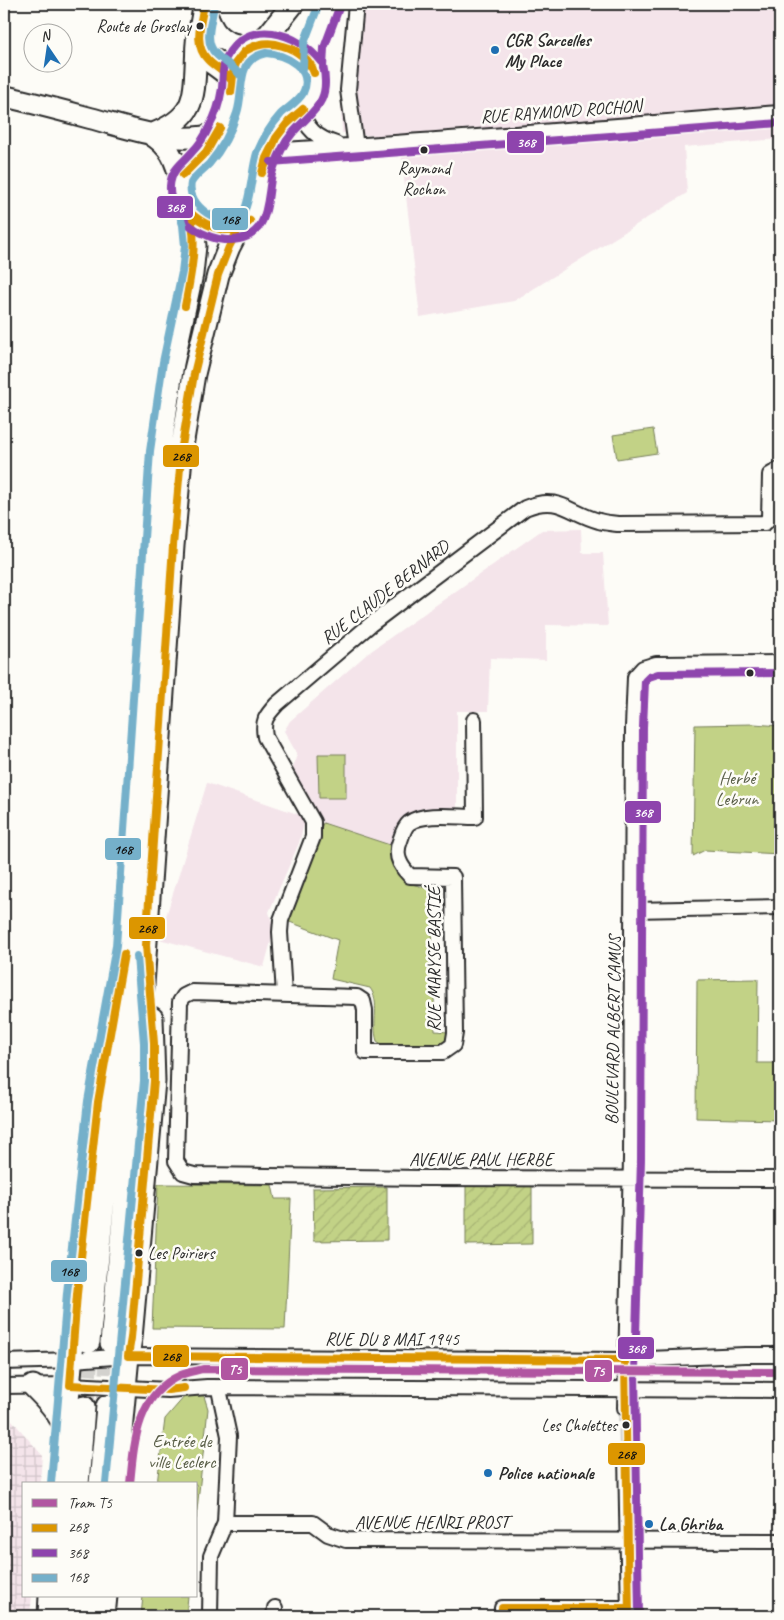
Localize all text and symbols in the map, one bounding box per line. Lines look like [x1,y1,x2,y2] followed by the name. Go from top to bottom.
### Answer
[96,16,192,37] place label: Route de Groslay
[195,21,205,31] marker: Route de Groslay
[22,22,72,72] north arrow
[39,26,54,45] text: N
[505,29,592,72] place label: CGR Sarcelles My Place
[489,44,501,56] marker: CGR Sarcelles My Place
[480,94,645,128] street label: RUE RAYMOND ROCHON
[506,130,545,154] line badge: 368
[516,134,537,151] text: 368
[419,145,429,155] marker: Raymond Rochon
[398,158,453,200] place label: Raymond Rochon
[156,195,194,219] line badge: 368
[165,199,186,216] text: 368
[211,207,249,231] line badge: 168
[220,211,241,228] text: 168
[162,444,200,468] line badge: 268
[171,448,192,465] text: 268
[317,534,455,649] street label: RUE CLAUDE BERNARD
[745,668,755,678] unlabelled marker
[716,767,759,810] park label: Herbé Lebrun
[624,800,662,824] line badge: 368
[633,804,654,821] text: 368
[104,837,142,861] line badge: 168
[113,841,134,858] text: 168
[423,884,445,1032] street label: RUE MARYSE BASTIÉ
[128,916,166,940] line badge: 268
[137,920,158,937] text: 268
[600,932,626,1125] street label: BOULEVARD ALBERT CAMUS
[409,1148,555,1170] street label: AVENUE PAUL HERBE
[148,1243,216,1264] place label: Les Poiriers
[134,1248,144,1258] marker: Les Poiriers
[50,1259,88,1283] line badge: 168
[59,1263,80,1280] text: 168
[325,1328,460,1350] street label: RUE DU 8 MAI 1945
[617,1336,655,1360] line badge: 368
[626,1340,647,1357] text: 368
[152,1344,190,1368] line badge: 268
[161,1348,182,1365] text: 268
[220,1357,249,1381] line badge: T5
[584,1359,613,1383] line badge: T5
[229,1361,243,1378] text: T5
[592,1363,606,1380] text: T5
[541,1415,619,1436] place label: Les Cholettes
[621,1420,631,1430] marker: Les Cholettes
[148,1430,217,1473] park label: Entrée de ville Leclerc
[607,1442,646,1466] line badge: 268
[616,1446,637,1463] text: 268
[498,1462,596,1484] place label: Police nationale
[482,1467,494,1479] marker: Police nationale
[22,1482,198,1598] legend
[68,1494,113,1513] text: Tram T5
[355,1511,514,1533] street label: AVENUE HENRI PROST
[659,1513,724,1535] place label: La Ghriba
[68,1518,90,1537] text: 268
[643,1518,655,1530] marker: La Ghriba
[68,1544,90,1563] text: 368
[68,1568,90,1587] text: 168

